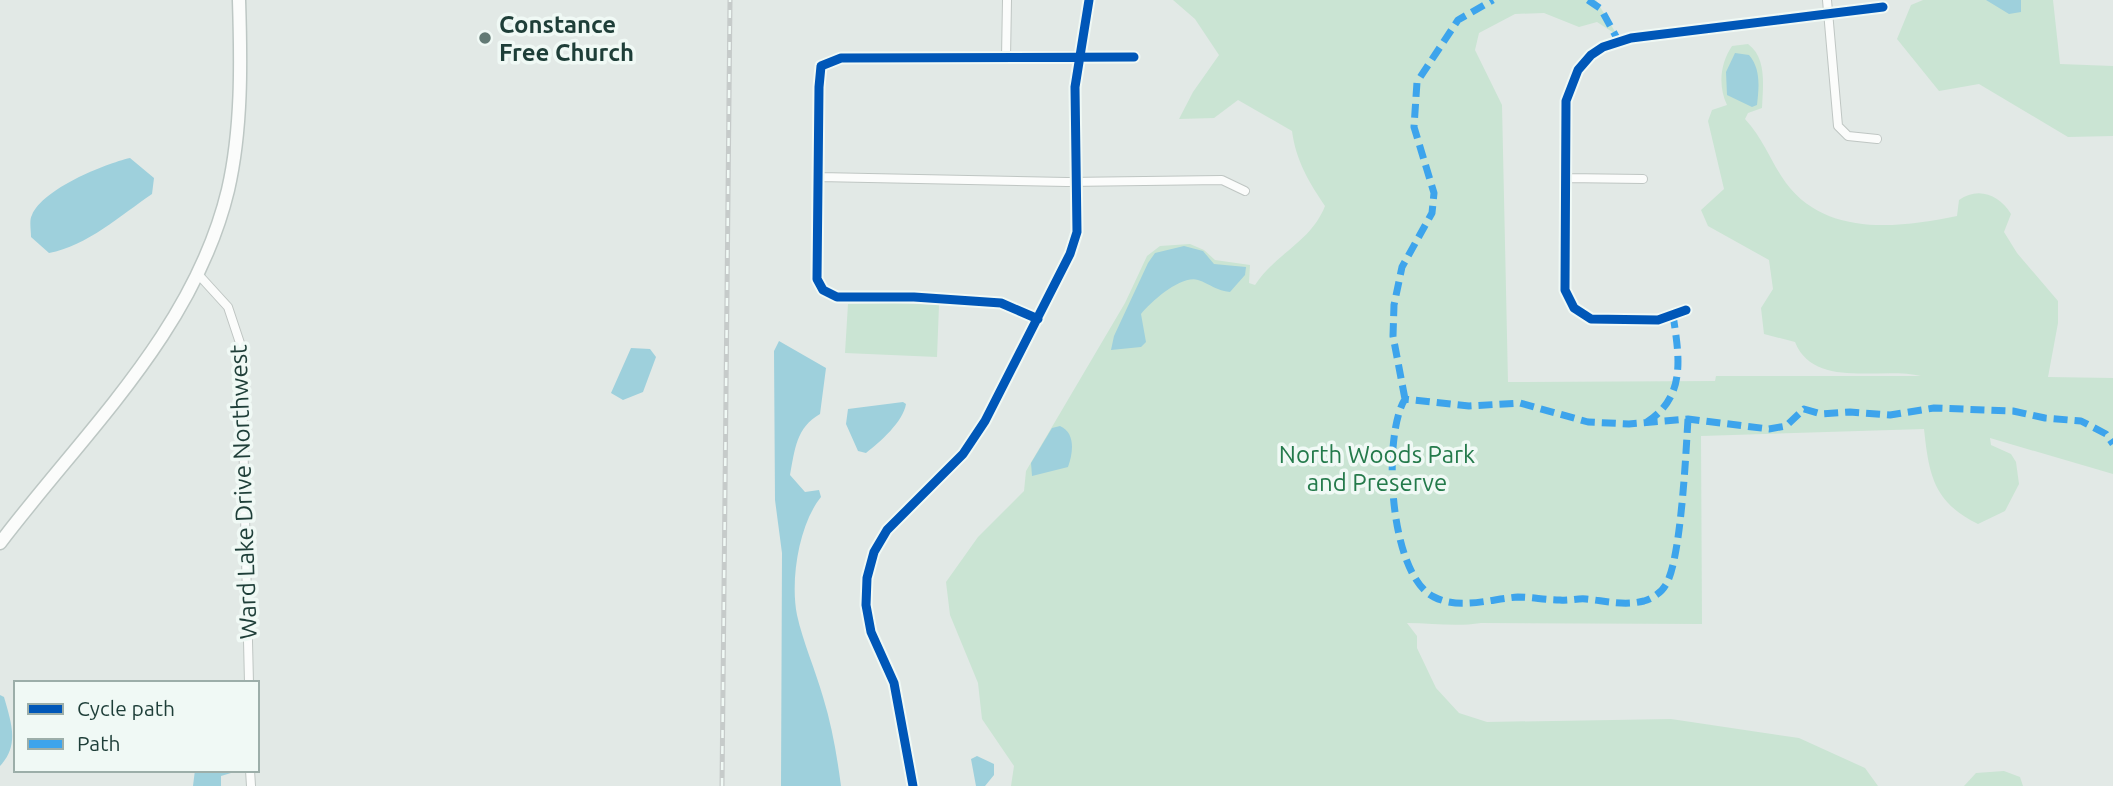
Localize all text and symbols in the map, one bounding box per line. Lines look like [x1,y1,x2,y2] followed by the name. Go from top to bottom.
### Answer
[499,11,634,66] place label: Constance Free Church
[477,30,493,46] marker: Constance Free Church
[224,344,262,640] street label: Ward Lake Drive Northwest
[1279,441,1475,496] park label: North Woods Park and Preserve
[14,681,259,772] legend
[77,696,175,720] text: Cycle path
[77,731,120,755] text: Path

